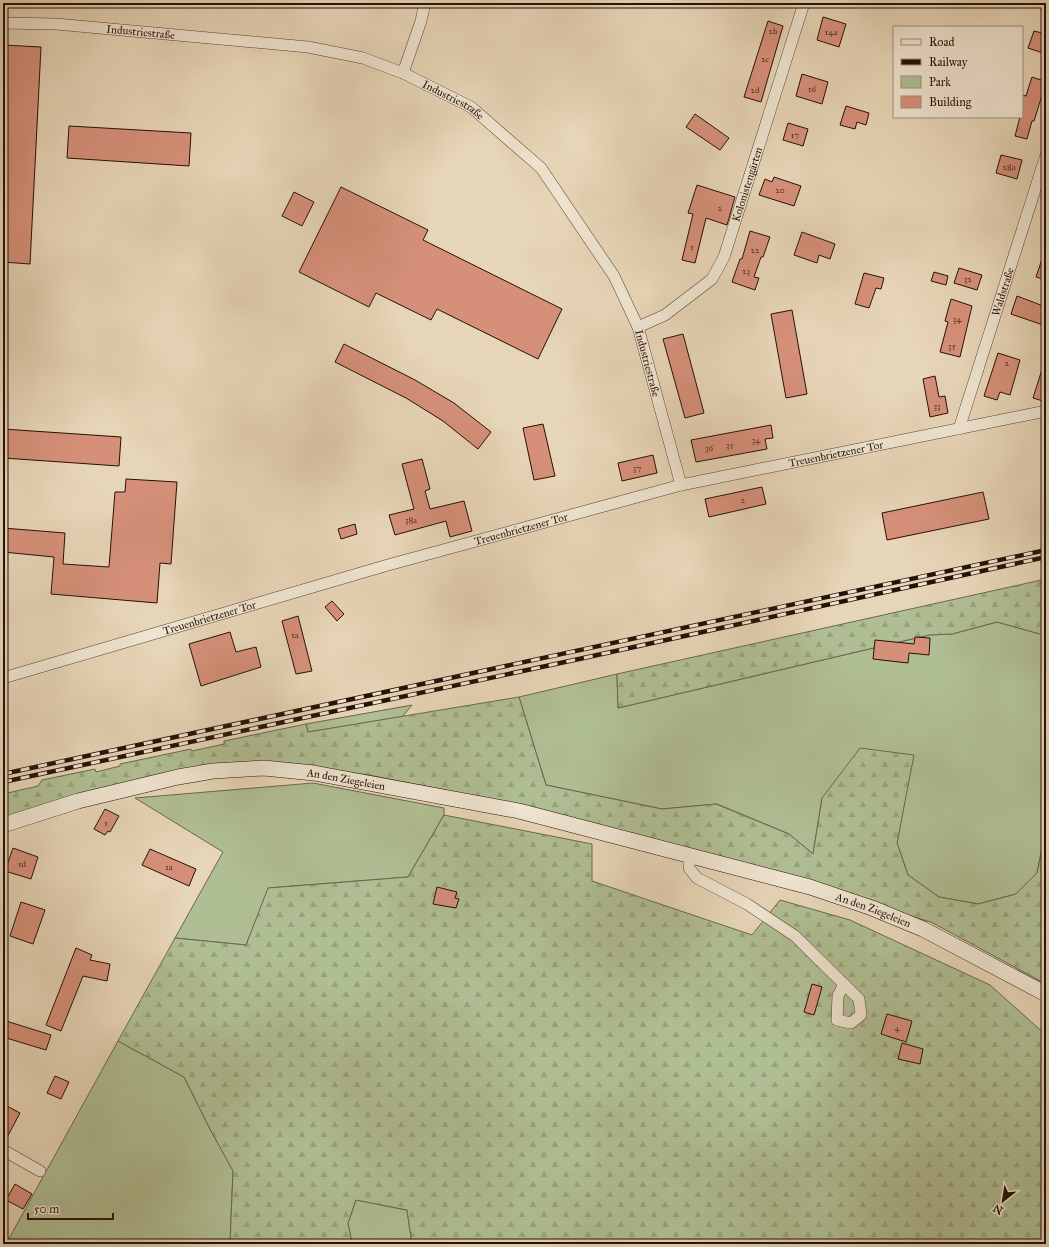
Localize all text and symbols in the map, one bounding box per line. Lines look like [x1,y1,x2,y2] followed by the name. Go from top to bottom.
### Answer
[106,23,176,42] street label: Industriestraße
[769,25,778,36] house number: 2b
[825,26,837,37] house number: 14a
[893,26,1023,118] legend
[929,35,955,49] text: Road
[761,53,769,64] house number: 2c
[929,55,968,69] text: Railway
[929,75,951,89] text: Park
[420,78,487,123] street label: Industriestraße
[808,83,816,94] house number: 16
[751,84,760,95] house number: 2d
[929,95,972,110] text: Building
[791,129,799,140] house number: 17
[730,145,765,223] street label: Kolonistengärten
[1002,161,1016,172] house number: 28a
[775,184,785,195] house number: 20
[718,202,723,213] house number: 2
[690,241,694,252] house number: 1
[751,244,760,255] house number: 22
[742,265,750,276] house number: 23
[989,266,1017,318] street label: Waldstraße
[964,273,973,284] house number: 32
[953,313,962,324] house number: 34
[632,329,663,399] street label: Industriestraße
[948,340,957,351] house number: 35
[1005,357,1010,368] house number: 2
[933,400,941,411] house number: 33
[752,434,761,445] house number: 34
[787,438,885,470] street label: Treuenbrietzener Tor
[726,439,735,450] house number: 35
[705,442,713,453] house number: 36
[633,462,641,473] house number: 37
[741,494,746,505] house number: 2
[473,510,570,548] street label: Treuenbrietzener Tor
[405,514,417,525] house number: 38a
[161,598,258,638] street label: Treuenbrietzener Tor
[291,629,299,640] house number: 1a
[305,766,386,793] street label: An den Ziegeleien
[104,817,108,828] house number: 1
[18,858,27,869] house number: 1d
[165,861,173,872] house number: 1a
[833,890,913,930] street label: An den Ziegeleien
[894,1022,900,1033] house number: 4
[983,1181,1023,1221] north arrow
[28,1195,113,1221] scale bar
[990,1201,1006,1217] text: N
[34,1202,59,1216] text: 50 m

